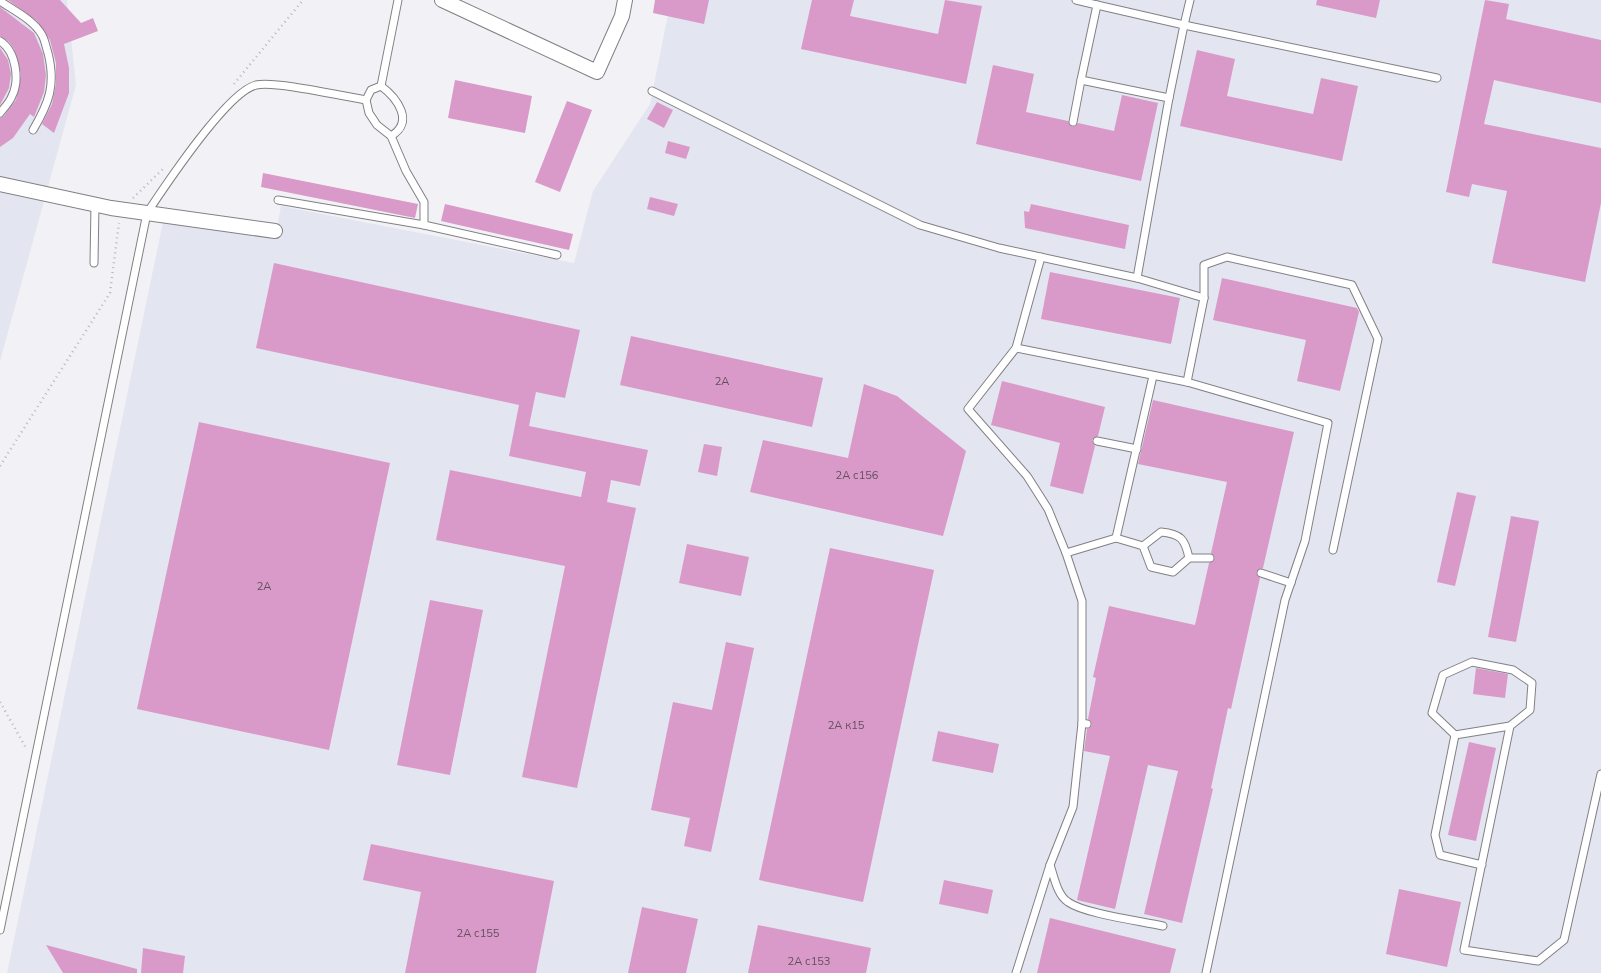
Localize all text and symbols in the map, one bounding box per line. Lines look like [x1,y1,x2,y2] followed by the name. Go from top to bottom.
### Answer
[715,374,729,388] house number: 2А
[836,468,879,482] house number: 2А с156
[257,579,271,593] house number: 2А
[828,718,865,732] house number: 2А к15
[457,926,500,940] house number: 2А с155
[788,954,830,968] house number: 2А с153

